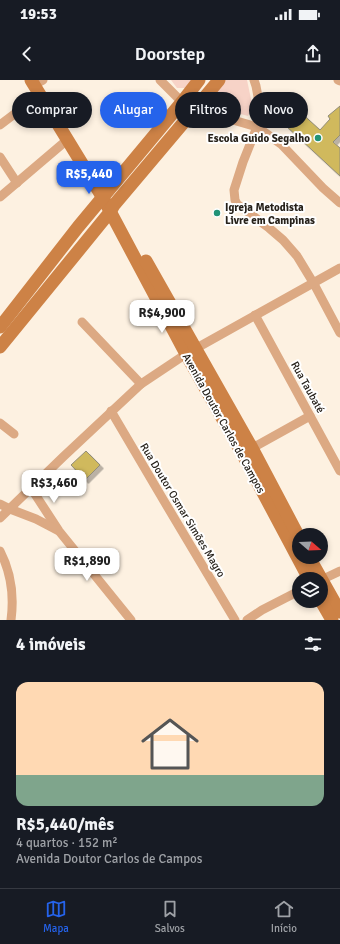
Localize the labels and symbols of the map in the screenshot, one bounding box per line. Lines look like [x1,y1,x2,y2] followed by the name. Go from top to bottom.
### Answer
[208,132,310,145] place label: Escola Guido Segalho
[313,133,323,143] marker: Escola Guido Segalho
[52,161,126,195] pin: R$5,440
[225,201,315,227] place label: Igreja Metodista Livre em Campinas
[212,208,222,218] marker: Igreja Metodista Livre em Campinas
[125,300,199,334] pin: R$4,900
[180,351,268,496] street label: Avenida Doutor Carlos de Campos
[288,359,327,415] street label: Rua Taubaté
[137,441,228,580] street label: Rua Doutor Osmar Simões Magro
[17,470,91,504] pin: R$3,460
[292,528,328,564] north arrow
[50,548,124,582] pin: R$1,890

